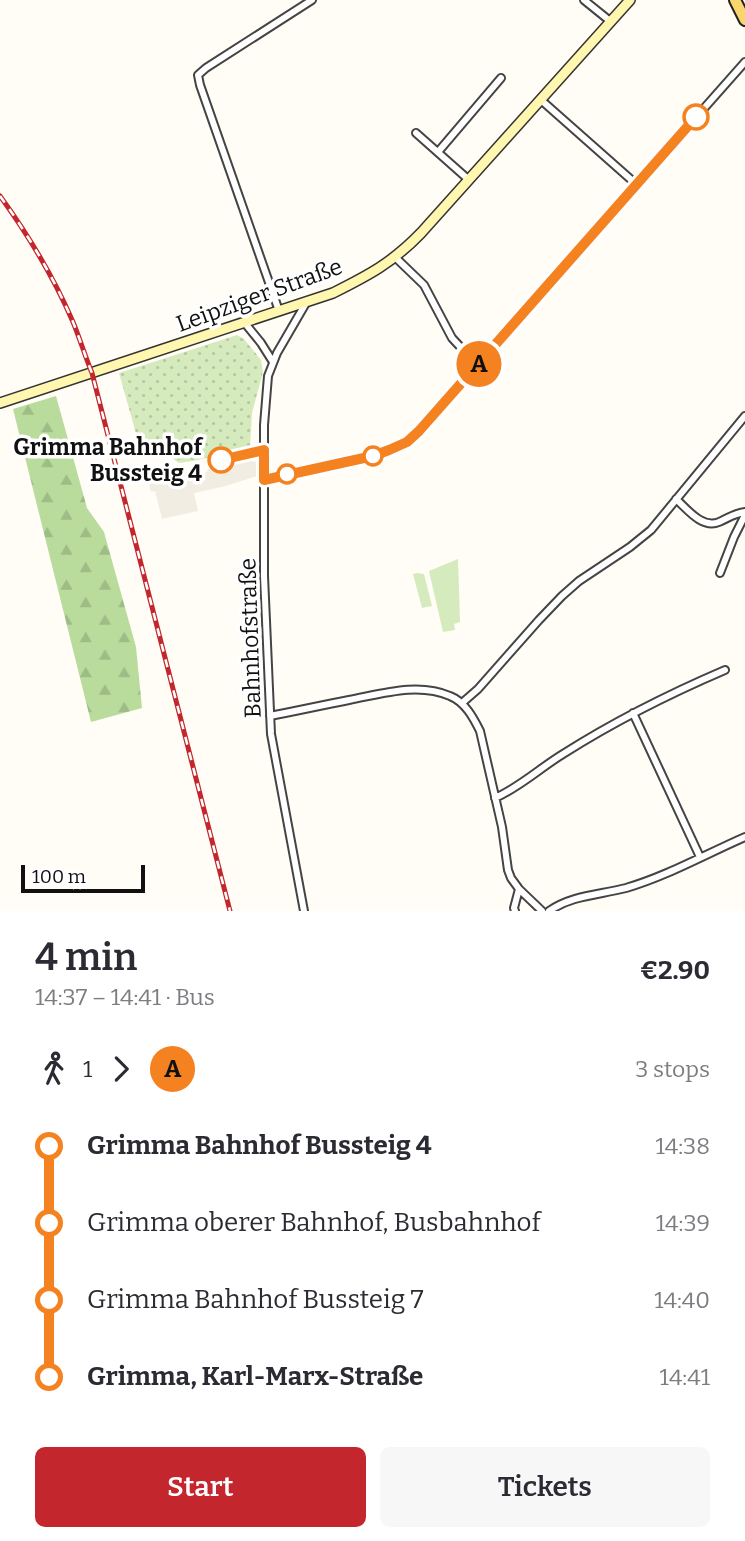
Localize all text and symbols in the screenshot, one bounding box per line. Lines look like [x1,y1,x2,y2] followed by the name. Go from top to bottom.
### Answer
[683,104,709,130] unlabelled marker
[172,252,346,338] street label: Leipziger Straße
[456,341,502,387] line badge: A
[470,350,488,378] text: A
[13,433,203,487] place label: Grimma Bahnhof Bussteig 4
[363,446,383,466] unlabelled marker
[208,447,234,473] marker: Grimma Bahnhof Bussteig 4
[277,464,297,484] unlabelled marker
[233,558,267,718] street label: Bahnhofstraße
[21,862,145,894] scale bar
[32,865,86,888] text: 100 m
[35,934,137,980] text: 4 min
[640,955,710,986] text: €2.90
[35,983,215,1011] text: 14:37 – 14:41 · Bus
[35,1050,73,1088] icon: walk
[102,1050,140,1088] icon: forward
[83,1055,92,1083] text: 1
[164,1055,181,1083] text: A
[635,1055,710,1083] text: 3 stops
[87,1130,431,1161] text: Grimma Bahnhof Bussteig 4
[655,1132,710,1160] text: 14:38
[87,1207,541,1238] text: Grimma oberer Bahnhof, Busbahnhof
[656,1209,710,1237] text: 14:39
[87,1284,424,1315] text: Grimma Bahnhof Bussteig 7
[654,1286,710,1314] text: 14:40
[87,1361,423,1392] text: Grimma, Karl-Marx-Straße
[660,1363,710,1391] text: 14:41
[35,1447,366,1527] button: Start
[380,1447,710,1527] button: Tickets

